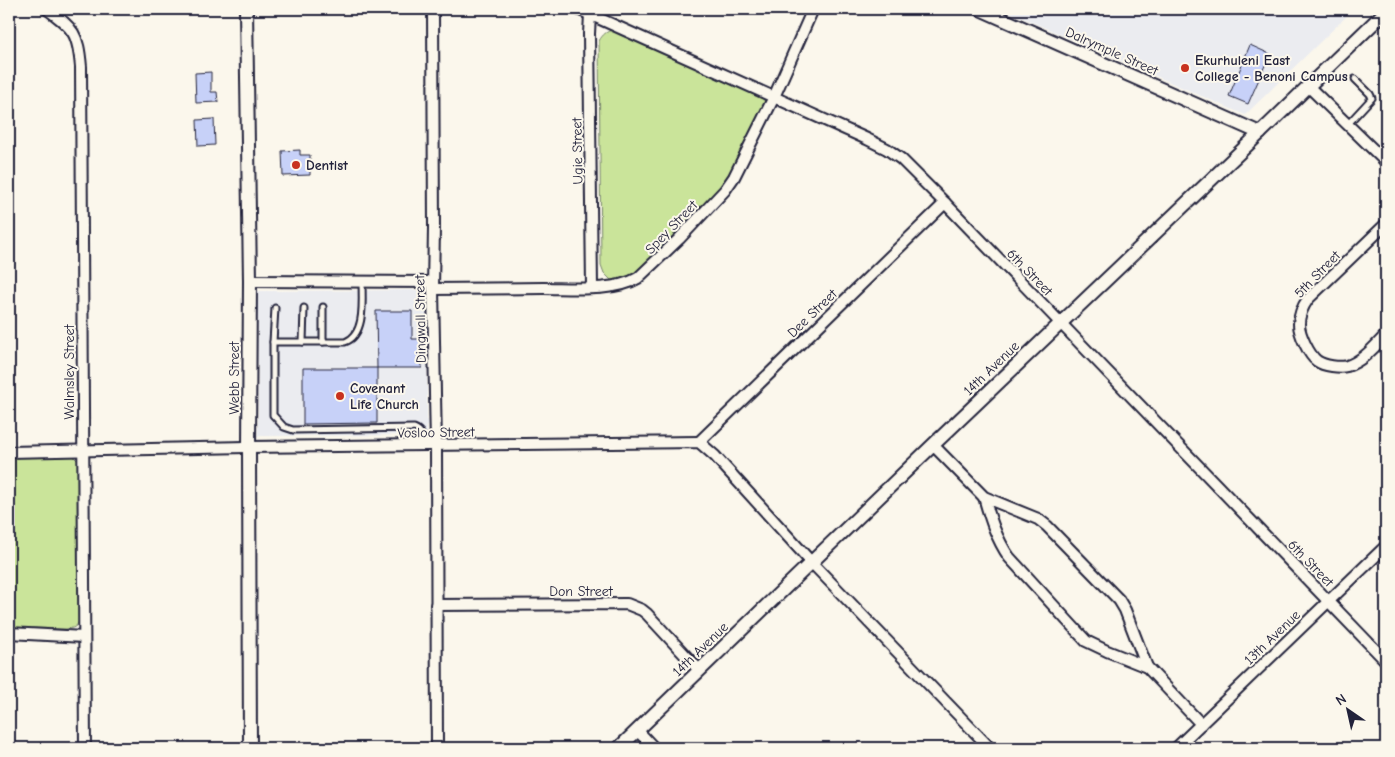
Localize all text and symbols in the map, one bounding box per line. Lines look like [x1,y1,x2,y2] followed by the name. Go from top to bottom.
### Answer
[1063,23,1162,80] street label: Dalrymple Street
[1195,52,1348,85] place label: Ekurhuleni East College - Benoni Campus
[1179,62,1191,74] marker: Ekurhuleni East College - Benoni Campus
[568,116,587,185] street label: Ugie Street
[306,157,348,174] place label: Dentist
[290,159,302,171] marker: Dentist
[642,196,702,258] street label: Spey Street
[1003,245,1057,300] street label: 6th Street
[1291,247,1345,301] street label: 5th Street
[411,274,430,363] street label: Dingwall Street
[784,285,841,341] street label: Dee Street
[61,324,78,419] street label: Walmsley Street
[960,338,1023,399] street label: 14th Avenue
[226,341,243,414] street label: Webb Street
[350,380,419,413] place label: Covenant Life Church
[334,390,346,402] marker: Covenant Life Church
[397,423,476,442] street label: Vosloo Street
[1284,536,1338,591] street label: 6th Street
[549,583,614,600] street label: Don Street
[1241,606,1304,668] street label: 13th Avenue
[669,619,732,680] street label: 14th Avenue
[1322,684,1372,734] north arrow
[1332,690,1350,709] text: N

